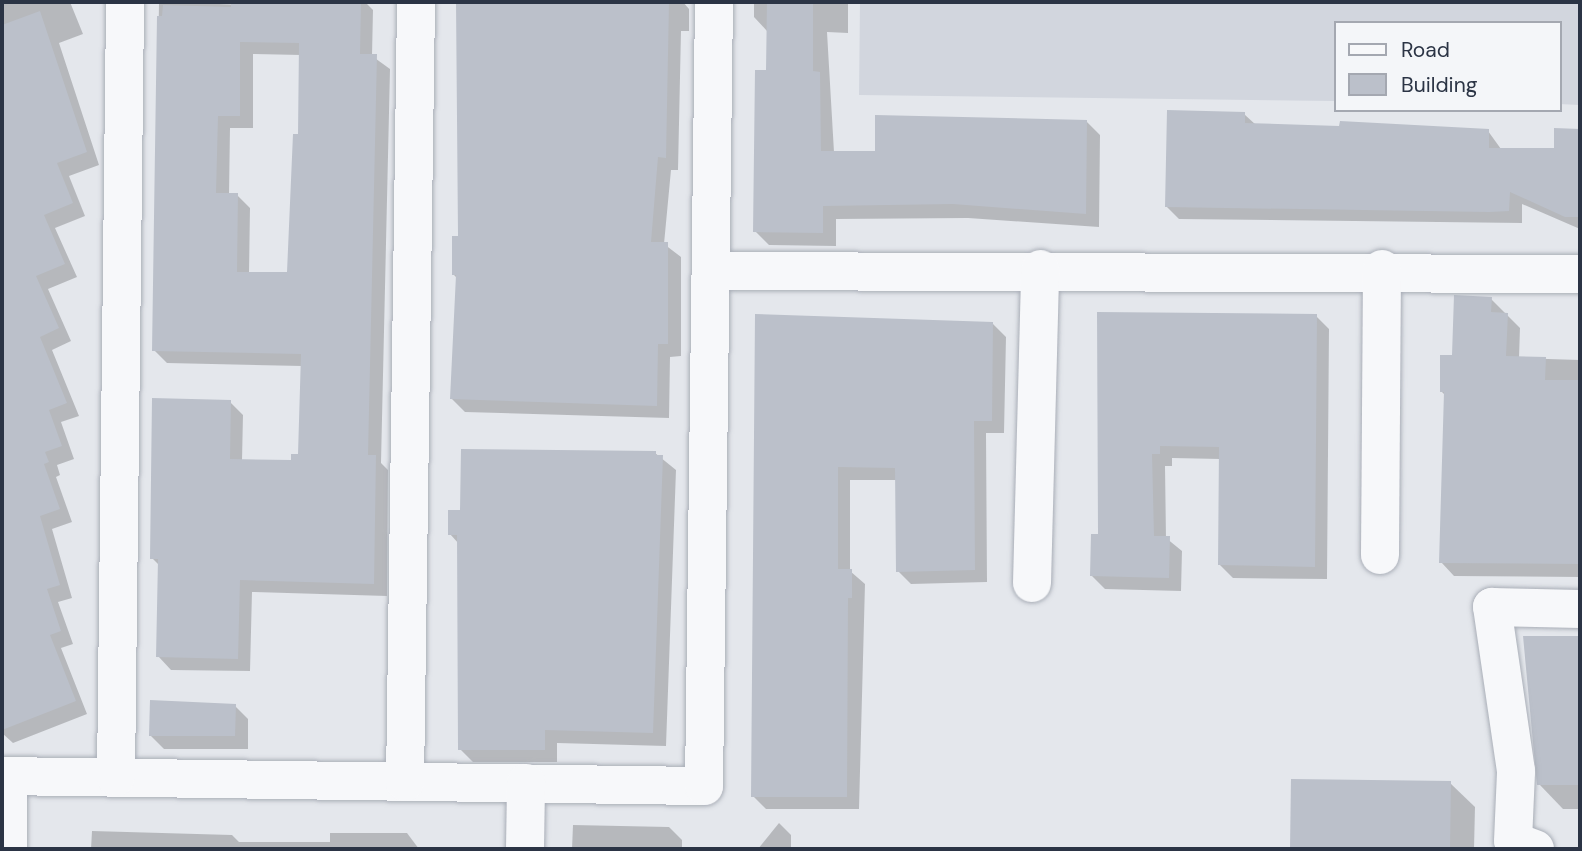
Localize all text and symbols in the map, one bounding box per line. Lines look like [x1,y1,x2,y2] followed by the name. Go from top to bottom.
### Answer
[1334,21,1561,112] legend
[1401,36,1450,64] text: Road
[1401,71,1477,99] text: Building

